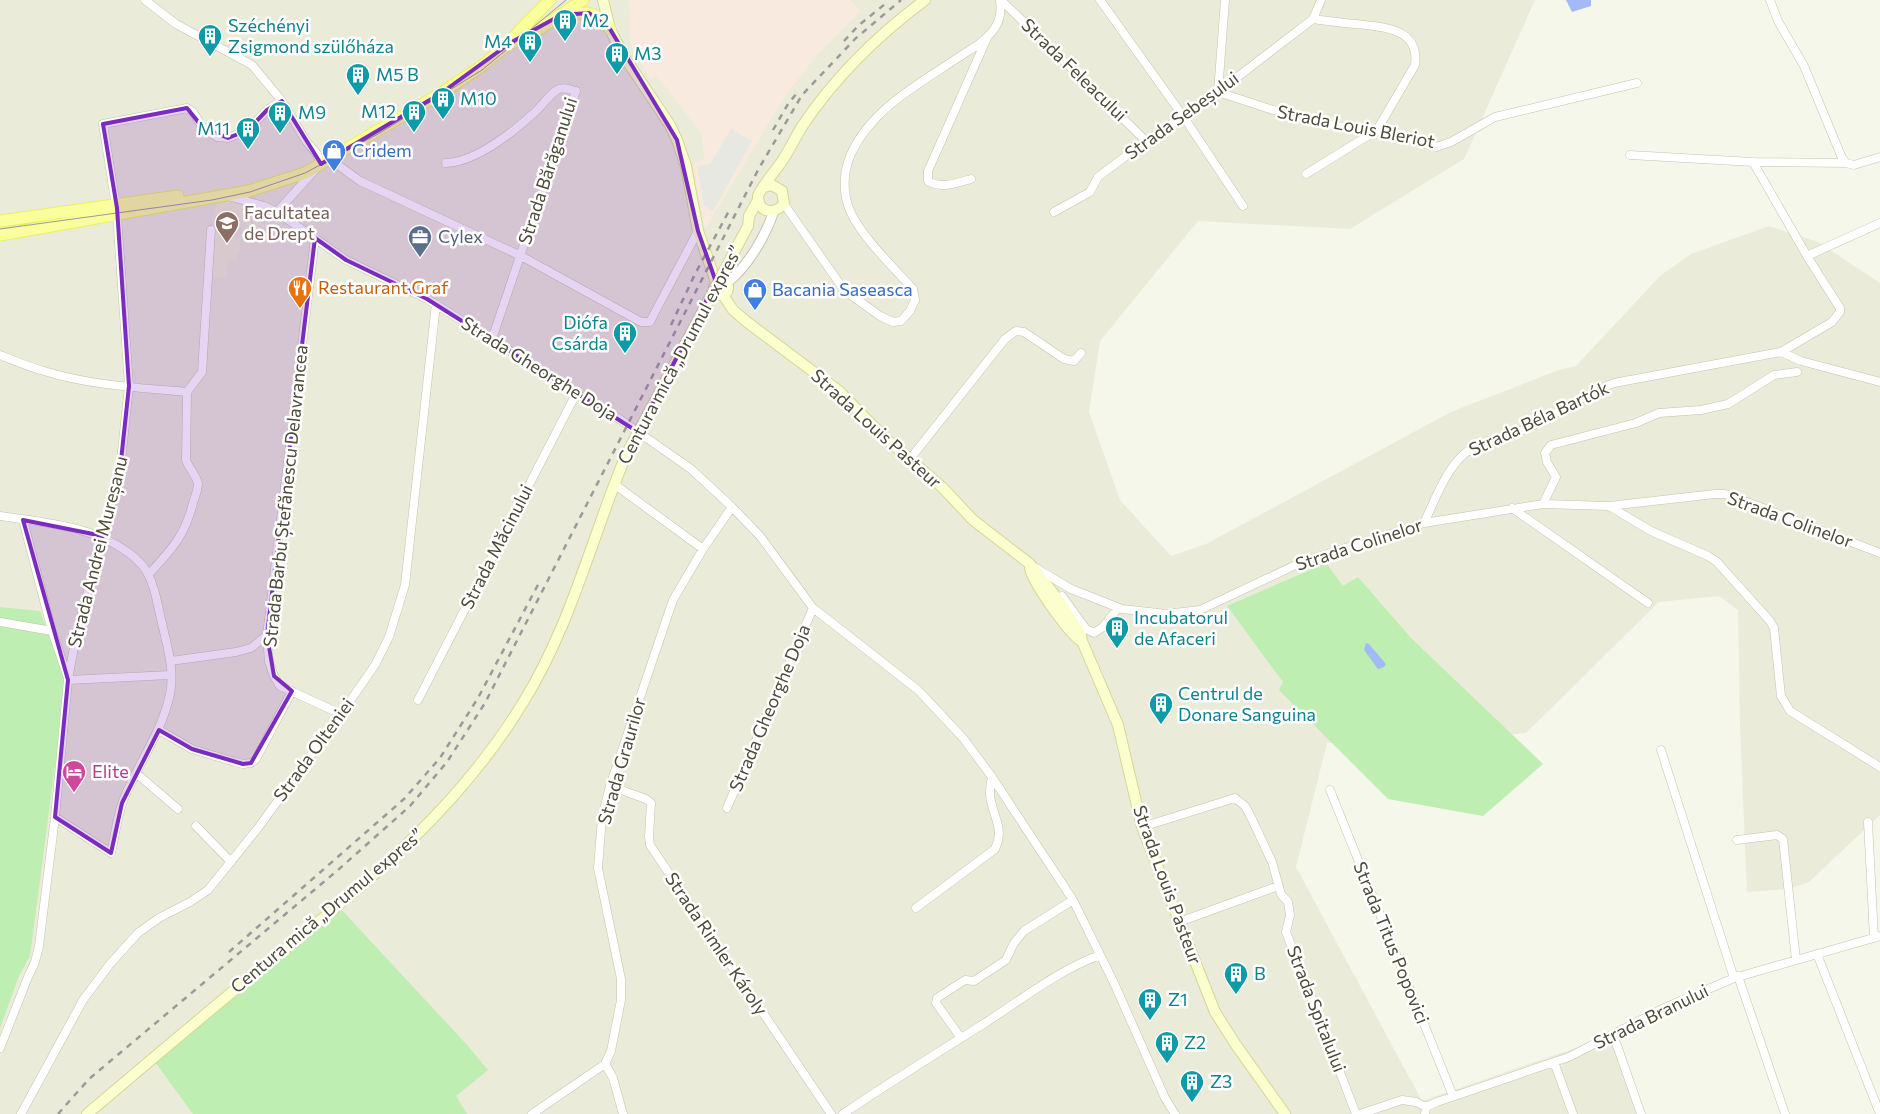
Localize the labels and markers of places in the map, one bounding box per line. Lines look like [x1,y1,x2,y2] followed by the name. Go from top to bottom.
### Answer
[552,8,578,42] building icon: M2
[582,9,609,31] place label: M2
[228,14,394,57] place label: Széchényi Zsigmond szülőháza
[197,23,223,57] building icon: Széchényi Zsigmond szülőháza
[517,29,543,63] building icon: M4
[484,30,512,52] place label: M4
[604,41,630,75] building icon: M3
[634,42,662,64] place label: M3
[345,62,371,96] building icon: M5 B
[376,63,419,85] place label: M5 B
[430,86,456,120] building icon: M10
[460,87,497,109] place label: M10
[401,99,427,133] building icon: M12
[267,100,293,134] building icon: M9
[361,100,396,122] place label: M12
[298,101,326,123] place label: M9
[235,116,261,150] building icon: M11
[197,117,230,139] place label: M11
[321,138,347,172] shop icon: Cridem
[352,139,412,161] place label: Cridem
[244,201,330,244] place label: Facultatea de Drept
[214,210,240,244] school or university icon: Facultatea de Drept
[407,224,433,258] office icon: Cylex
[438,225,483,247] place label: Cylex
[287,275,313,309] restaurant icon: Restaurant Graf
[318,276,449,298] place label: Restaurant Graf
[742,277,768,311] shop icon: Bacania Saseasca
[772,278,913,300] place label: Bacania Saseasca
[551,311,608,354] place label: Diófa Csárda
[612,320,638,354] building icon: Diófa Csárda
[1134,606,1228,649] place label: Incubatorul de Afaceri
[1104,615,1130,649] building icon: Incubatorul de Afaceri
[1178,682,1316,725] place label: Centrul de Donare Sanguina
[1148,691,1174,725] building icon: Centrul de Donare Sanguina
[61,759,87,793] hotel icon: Elite
[92,760,129,782] place label: Elite
[1223,961,1249,995] building icon: B
[1254,962,1266,984] place label: B
[1137,987,1163,1021] building icon: Z1
[1168,988,1188,1010] place label: Z1
[1154,1030,1180,1064] building icon: Z2
[1184,1031,1206,1053] place label: Z2
[1179,1069,1205,1103] building icon: Z3
[1210,1070,1232,1092] place label: Z3

